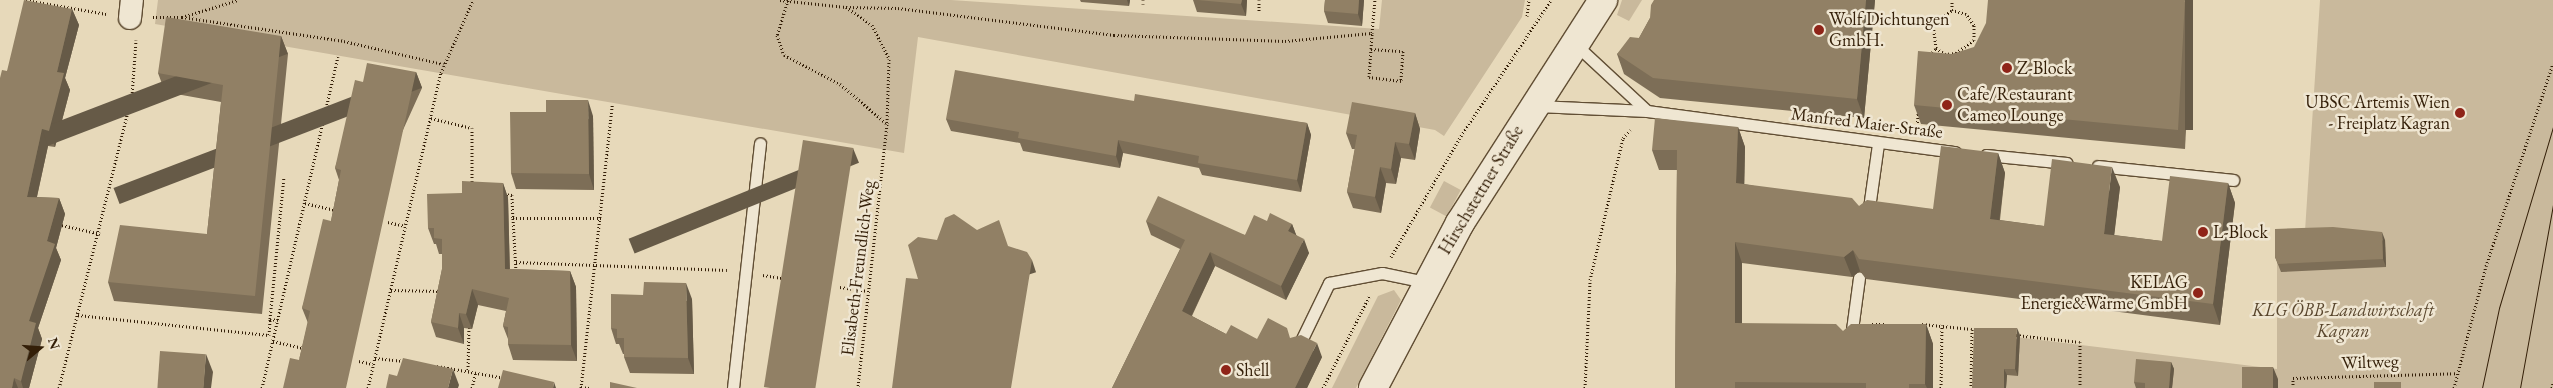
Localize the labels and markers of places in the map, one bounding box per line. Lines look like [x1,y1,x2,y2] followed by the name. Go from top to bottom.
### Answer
[1829,9,1950,52] place label: Wolf Dichtungen GmbH.
[1813,24,1825,36] marker: Wolf Dichtungen GmbH.
[2017,57,2072,79] place label: Z-Block
[2001,62,2013,74] marker: Z-Block
[1957,84,2073,126] place label: Cafe/Restaurant Cameo Lounge
[2305,92,2450,134] place label: UBSC Artemis Wien - Freiplatz Kagran
[1941,99,1953,111] marker: Cafe/Restaurant Cameo Lounge
[2454,107,2466,119] marker: UBSC Artemis Wien - Freiplatz Kagran
[2213,221,2268,243] place label: L-Block
[2197,226,2209,238] marker: L-Block
[2020,272,2188,314] place label: KELAG Energie&Wärme GmbH
[2192,287,2204,299] marker: KELAG Energie&Wärme GmbH
[1236,359,1269,381] place label: Shell
[1220,364,1232,376] marker: Shell

